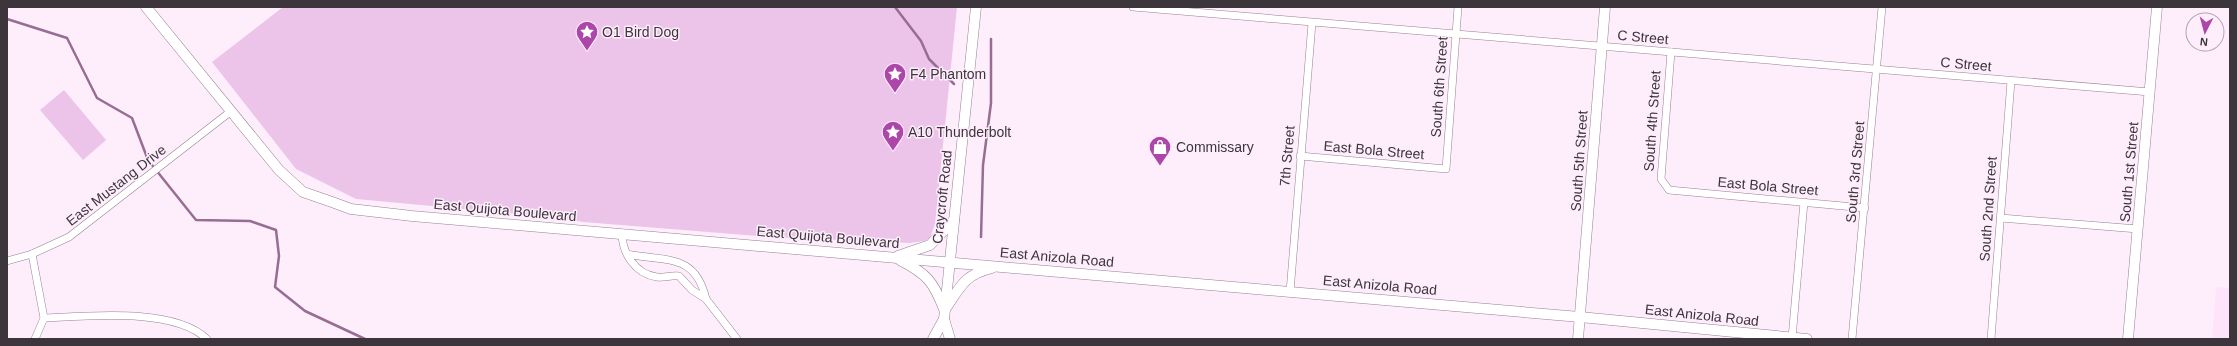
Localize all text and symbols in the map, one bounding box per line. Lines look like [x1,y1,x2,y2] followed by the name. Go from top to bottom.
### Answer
[2185,12,2225,52] north arrow
[574,19,600,52] place icon: O1 Bird Dog
[602,24,679,40] place label: O1 Bird Dog
[1617,27,1669,47] street label: C Street
[1427,36,1451,138] street label: South 6th Street
[2199,36,2209,48] text: N
[1940,54,1992,74] street label: C Street
[882,61,908,94] place icon: F4 Phantom
[910,66,986,82] place label: F4 Phantom
[1640,70,1664,172] street label: South 4th Street
[1567,110,1591,212] street label: South 5th Street
[880,119,906,152] place icon: A10 Thunderbolt
[1843,120,1867,223] street label: South 3rd Street
[2117,121,2141,223] street label: South 1st Street
[908,124,1011,140] place label: A10 Thunderbolt
[1276,125,1298,187] street label: 7th Street
[1147,134,1173,167] shop icon: Commissary
[1323,138,1425,162] street label: East Bola Street
[1176,139,1254,155] place label: Commissary
[63,141,169,229] street label: East Mustang Drive
[929,149,955,245] street label: Craycroft Road
[1976,156,2000,262] street label: South 2nd Street
[1717,174,1819,198] street label: East Bola Street
[433,196,577,224] street label: East Quijota Boulevard
[756,223,900,251] street label: East Quijota Boulevard
[999,244,1115,270] street label: East Anizola Road
[1322,272,1438,298] street label: East Anizola Road
[1644,301,1760,329] street label: East Anizola Road

